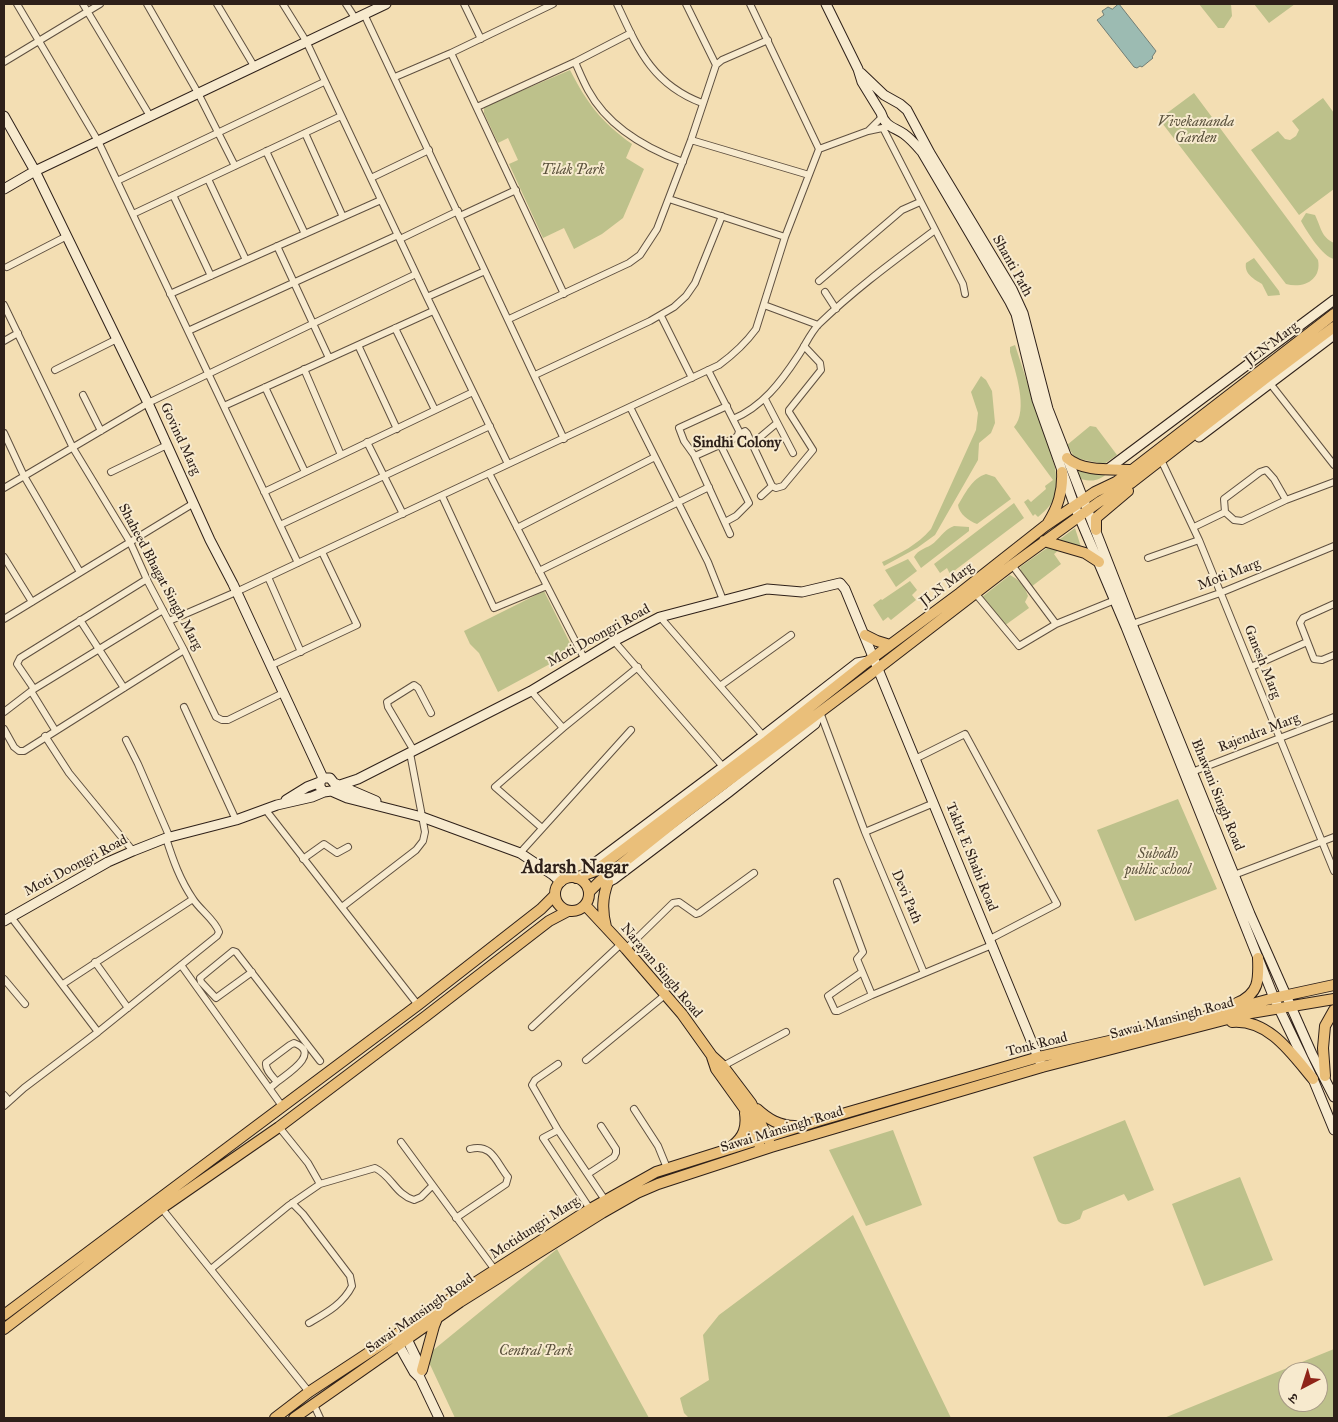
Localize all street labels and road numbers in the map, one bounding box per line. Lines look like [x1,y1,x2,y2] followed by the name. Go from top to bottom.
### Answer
[988,232,1036,300] street label: Shanti Path
[1242,318,1302,370] street label: JLN Marg
[156,400,204,478] street label: Govind Marg
[114,501,206,653] street label: Shaheed Bhagat Singh Marg
[1195,555,1263,595] street label: Moti Marg
[917,559,977,611] street label: JLN Marg
[545,601,653,671] street label: Moti Doongri Road
[1240,623,1284,701] street label: Ganesh Marg
[1216,710,1302,756] street label: Rajendra Marg
[1187,737,1247,853] street label: Bhawani Singh Road
[941,800,1001,914] street label: Takht E Shahi Road
[21,832,131,900] street label: Moti Doongri Road
[887,868,925,926] street label: Devi Path
[617,920,705,1022] street label: Narayan Singh Road
[1108,994,1236,1044] street label: Sawai Mansingh Road
[1005,1029,1069,1061] street label: Tonk Road
[719,1103,845,1157] street label: Sawai Mansingh Road
[487,1193,583,1263] street label: Motidungri Marg
[363,1271,477,1357] street label: Sawai Mansingh Road

